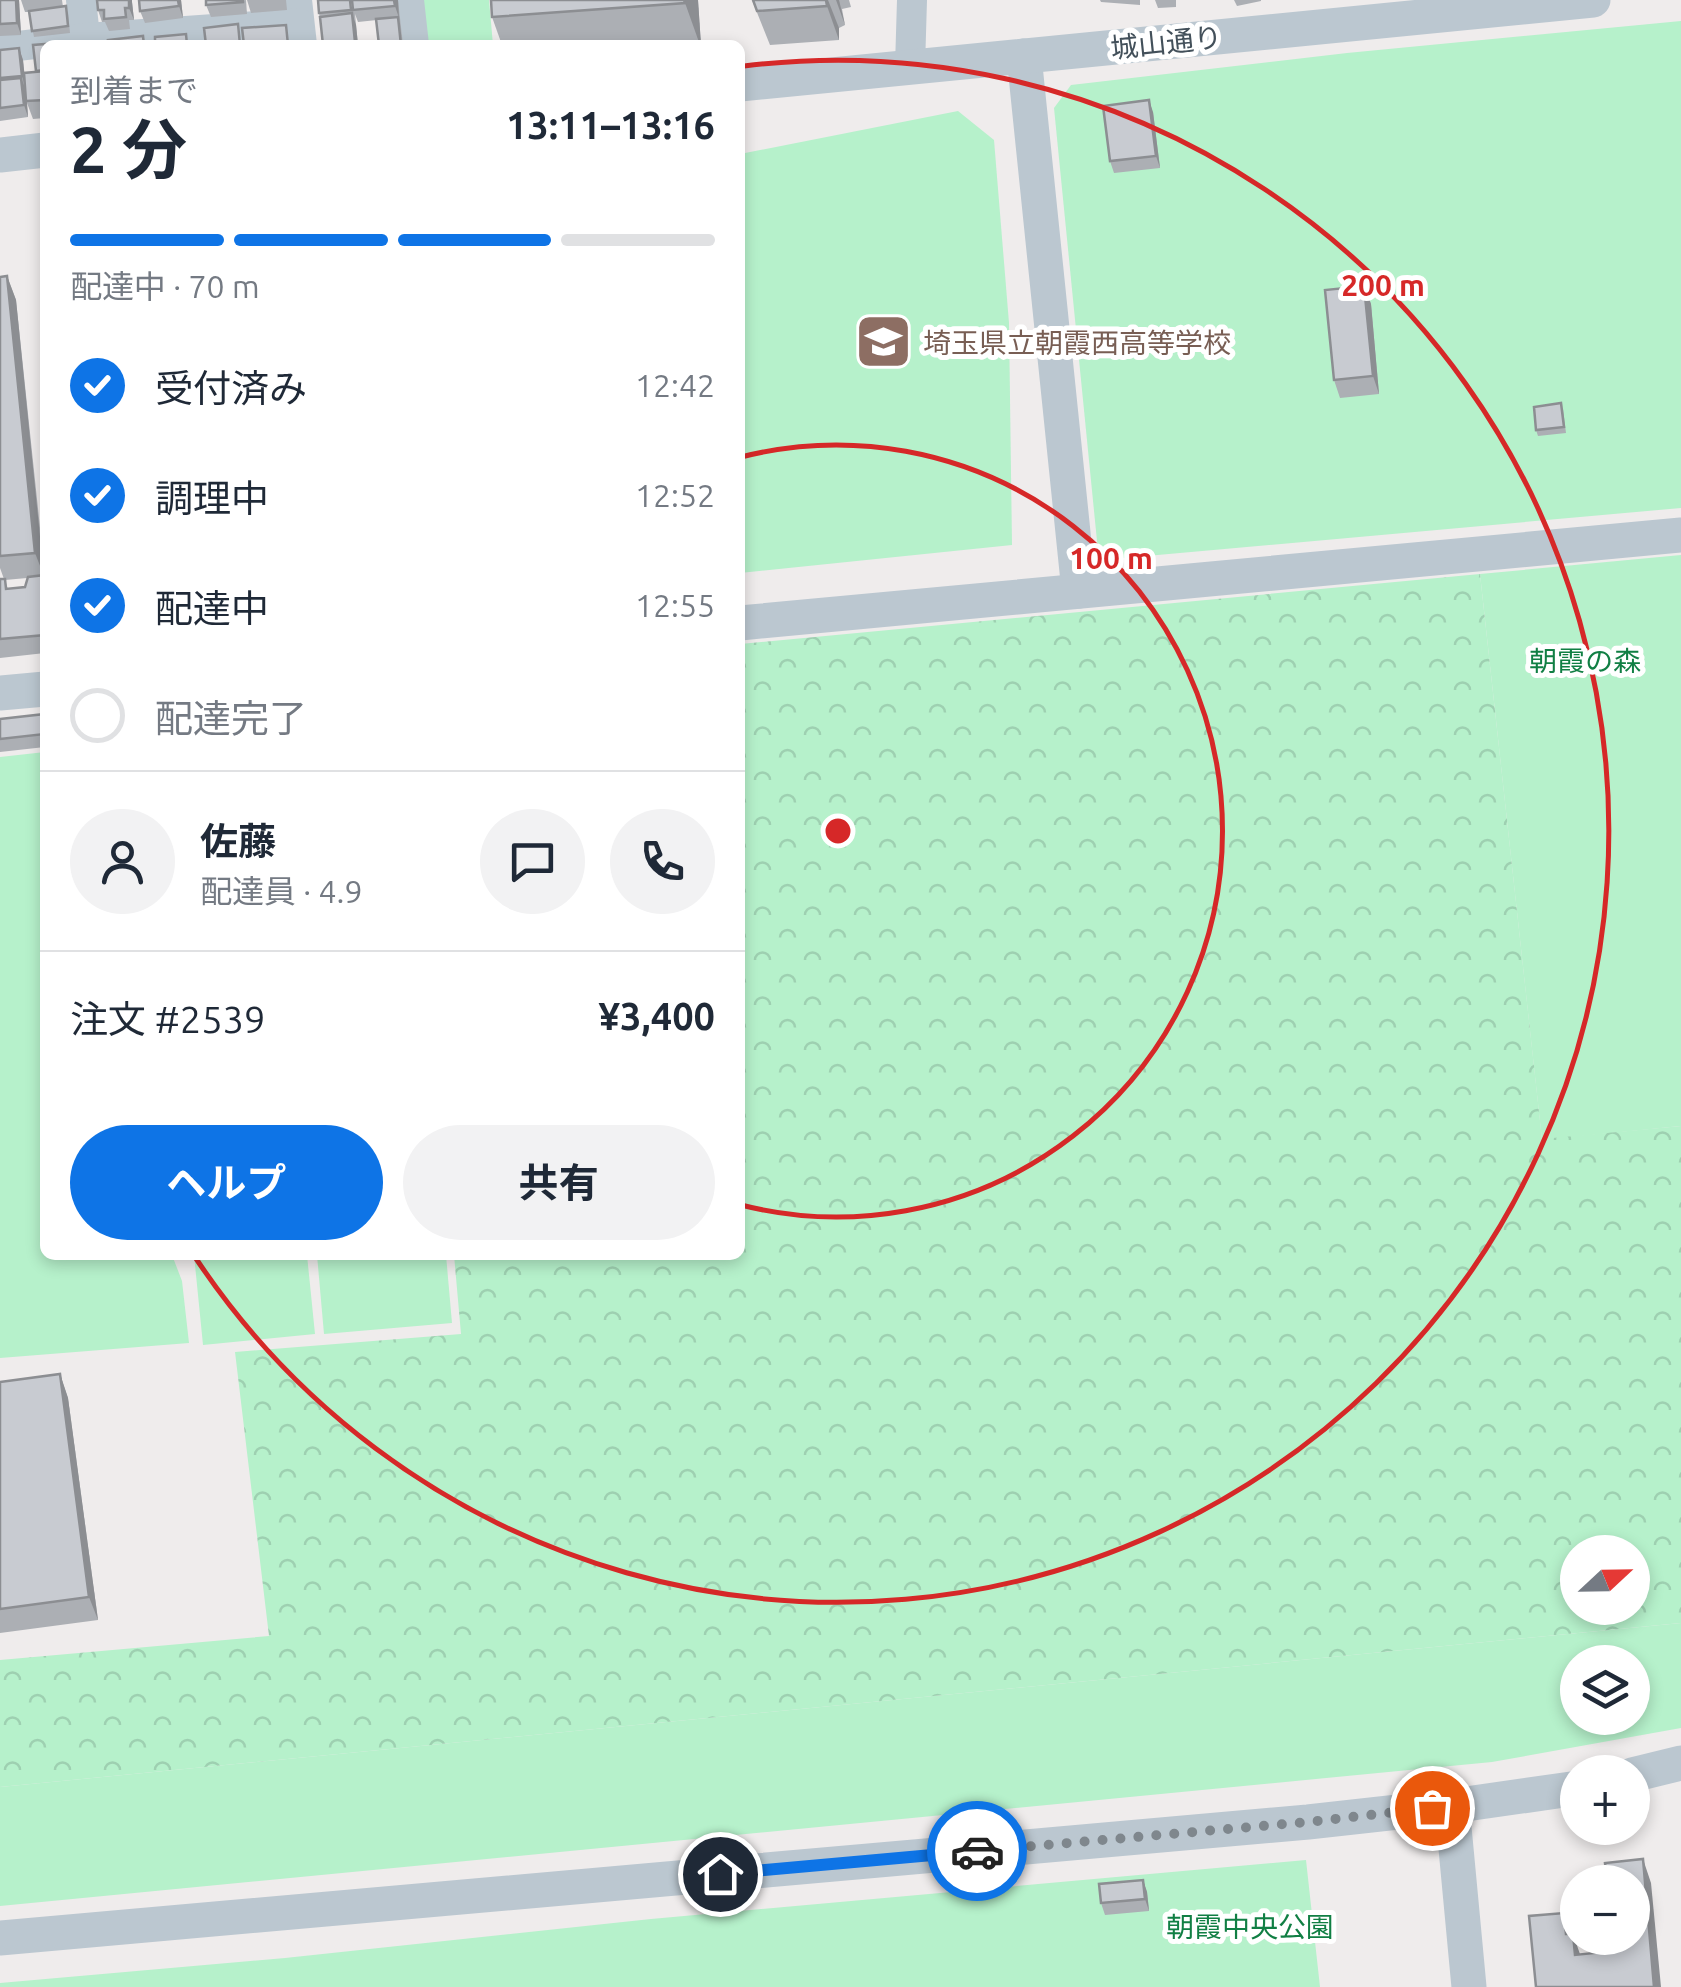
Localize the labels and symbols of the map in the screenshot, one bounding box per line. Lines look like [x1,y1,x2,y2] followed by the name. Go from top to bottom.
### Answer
[1109,21,1223,63] street label: 城山通り
[1341,268,1425,302] text: 200 m
[854,312,914,372] school or university icon: 埼玉県立朝霞西高等学校
[923,327,1231,358] place label: 埼玉県立朝霞西高等学校
[1069,541,1153,575] text: 100 m
[1529,645,1641,676] park label: 朝霞の森
[820,813,856,849] centre of rings
[1560,1535,1650,1625] north arrow
[1390,1766,1475,1851] pin
[927,1801,1027,1901] courier
[678,1832,763,1917] pin
[1166,1911,1334,1942] park label: 朝霞中央公園

